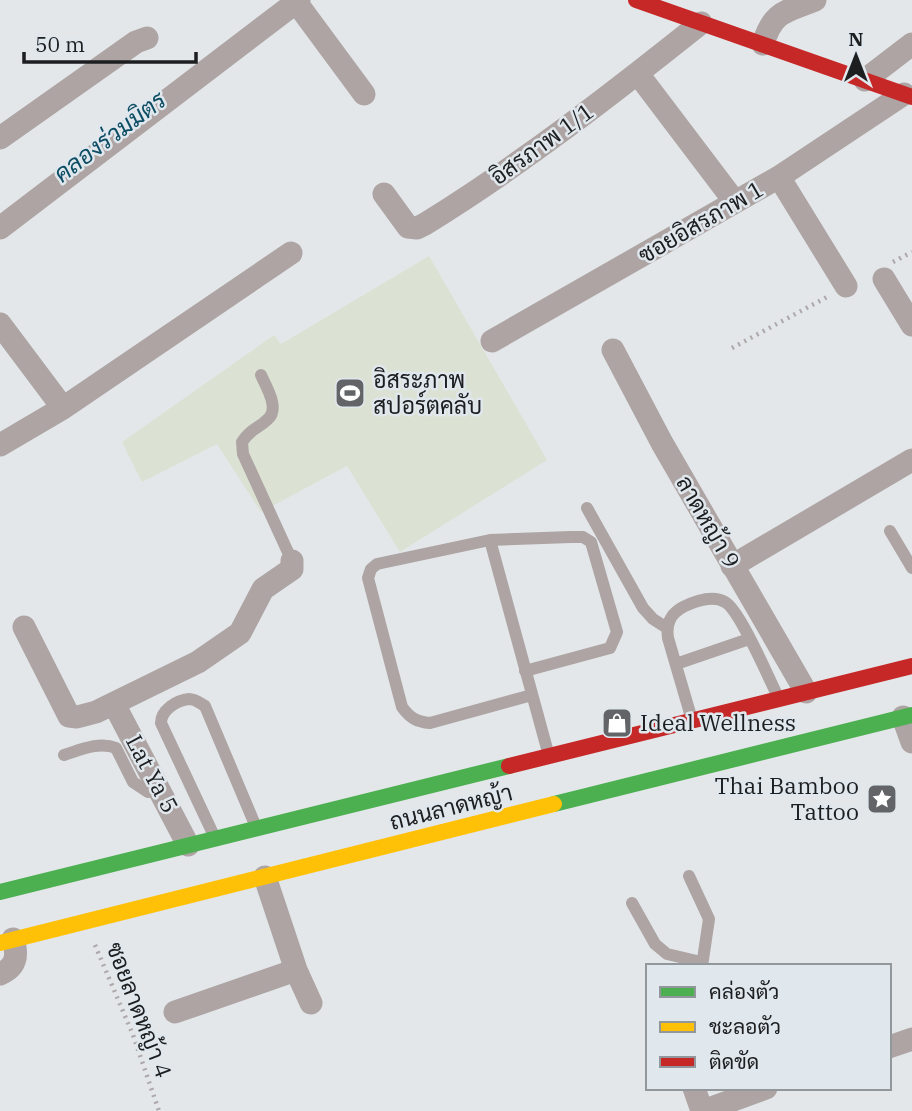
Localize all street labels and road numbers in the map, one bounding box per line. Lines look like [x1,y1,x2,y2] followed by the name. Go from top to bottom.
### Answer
[484,95,599,191] street label: อิสรภาพ 1/1
[632,173,769,269] street label: ซอยอิสรภาพ 1
[670,470,747,573] street label: ลาดหญ้า 9
[120,729,186,818] street label: Lat Ya 5
[386,776,515,836] street label: ถนนลาดหญ้า
[100,938,180,1082] street label: ซอยลาดหญ้า 4

